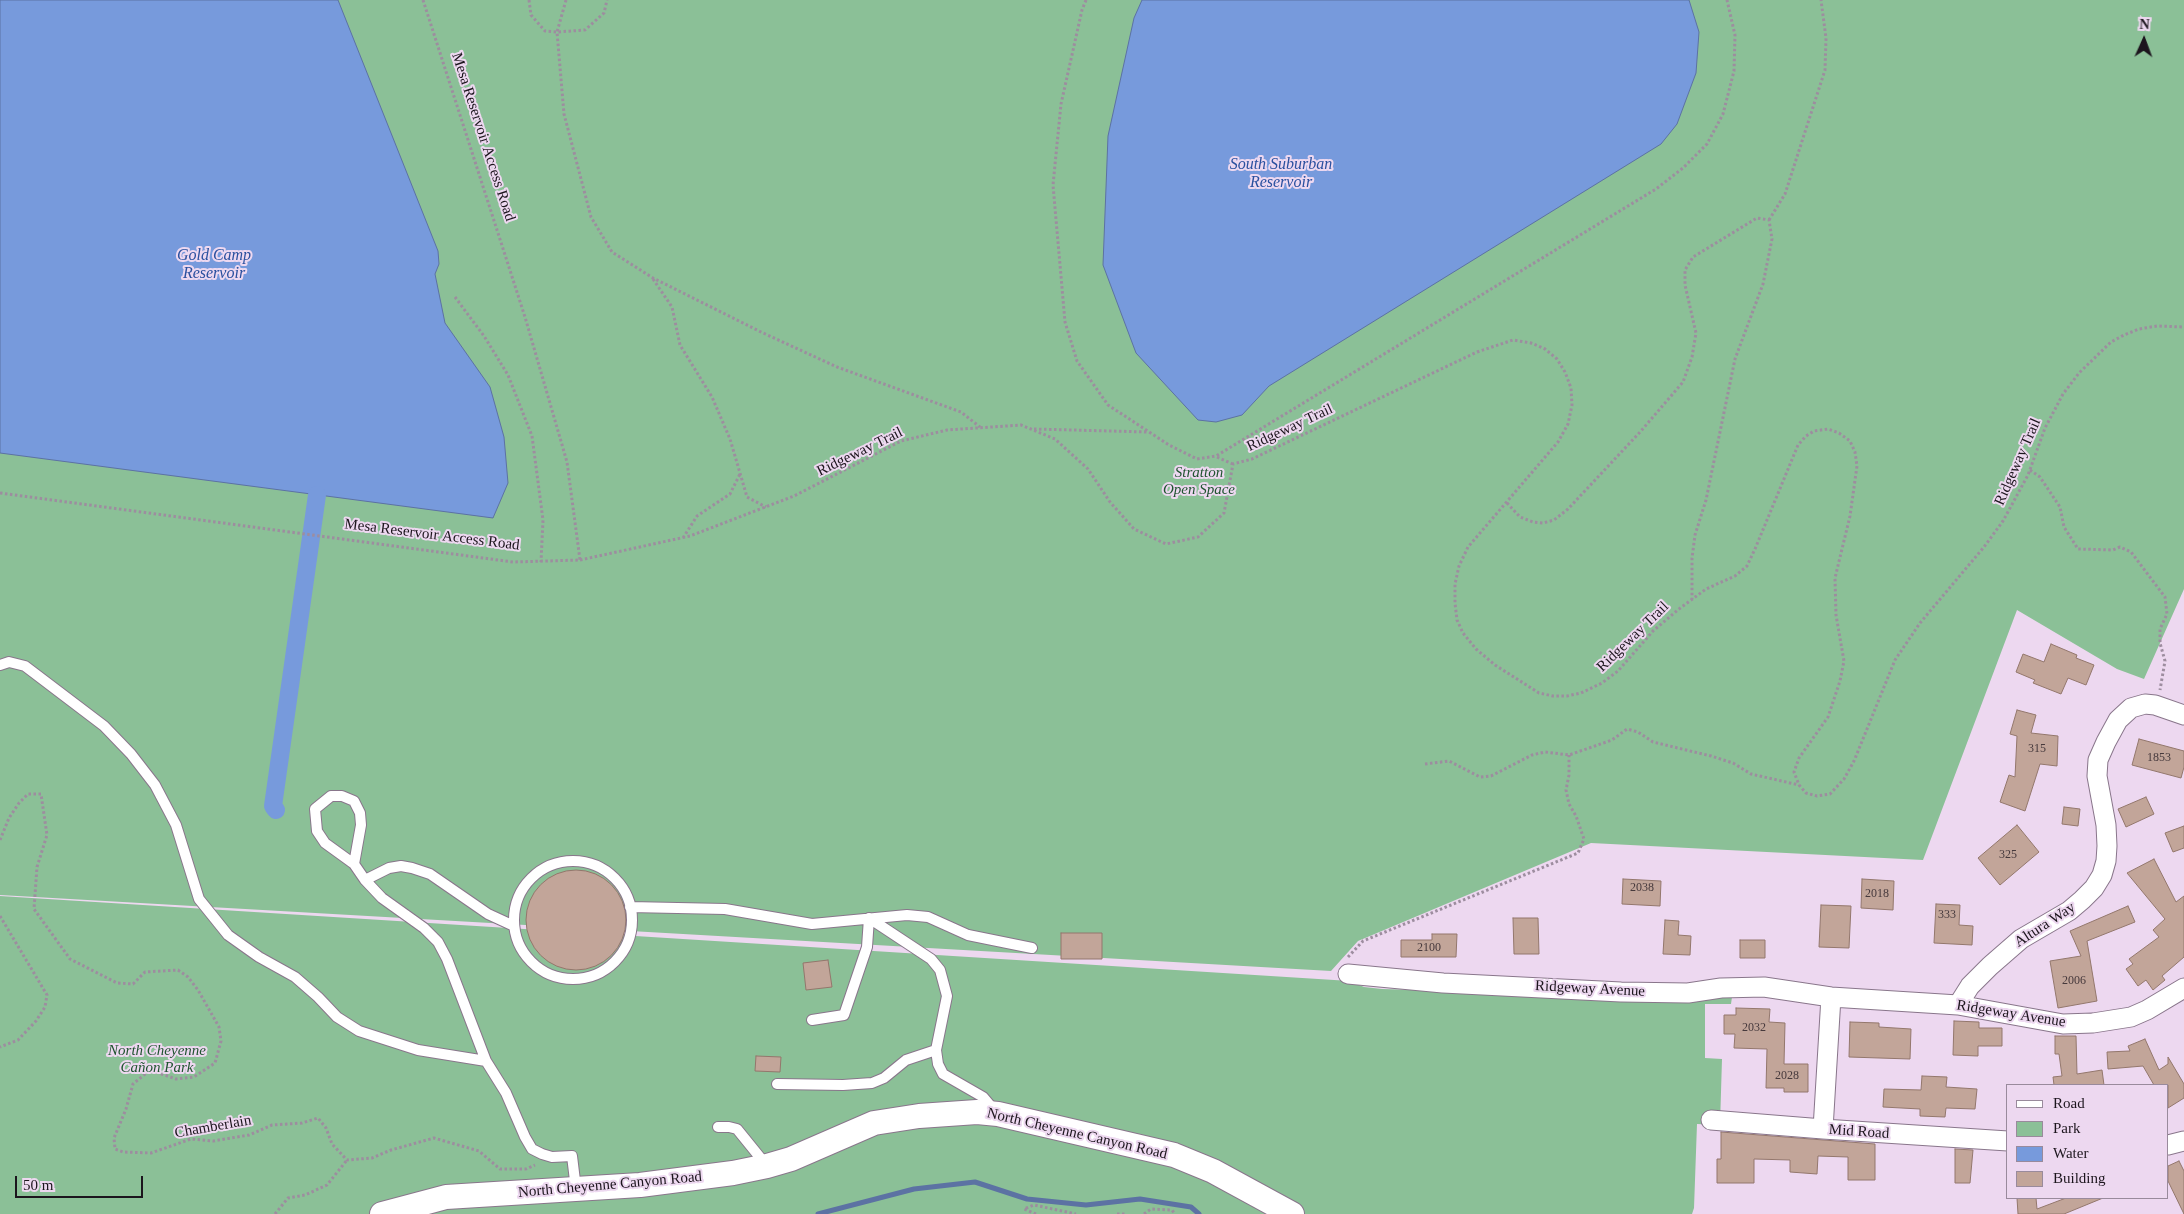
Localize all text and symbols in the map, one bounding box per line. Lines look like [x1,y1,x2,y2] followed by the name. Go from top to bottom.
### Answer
[2119,15,2169,65] north arrow
[2139,17,2150,32] text: N
[447,50,519,224] street label: Mesa Reservoir Access Road
[1230,155,1332,193] water label: South Suburban Reservoir
[177,246,251,284] water label: Gold Camp Reservoir
[1244,400,1336,456] street label: Ridgeway Trail
[1991,416,2045,508] street label: Ridgeway Trail
[814,423,906,481] street label: Ridgeway Trail
[1163,464,1235,499] park label: Stratton Open Space
[343,515,521,555] street label: Mesa Reservoir Access Road
[1593,598,1673,676] street label: Ridgeway Trail
[2028,742,2046,756] house number: 315
[2147,751,2171,765] house number: 1853
[1999,848,2017,862] house number: 325
[1630,881,1654,895] house number: 2038
[1865,887,1889,901] house number: 2018
[2011,899,2079,951] street label: Altura Way
[1938,908,1956,922] house number: 333
[1417,941,1441,955] house number: 2100
[2062,974,2086,988] house number: 2006
[1535,977,1645,1001] street label: Ridgeway Avenue
[1955,996,2067,1032] street label: Ridgeway Avenue
[1742,1021,1766,1035] house number: 2032
[108,1042,206,1077] park label: North Cheyenne Cañon Park
[1775,1069,1799,1083] house number: 2028
[2006,1084,2169,1199] legend
[2053,1095,2085,1111] text: Road
[985,1104,1169,1164] street label: North Cheyenne Canyon Road
[173,1111,253,1143] street label: Chamberlain
[2053,1120,2081,1136] text: Park
[1828,1121,1890,1143] street label: Mid Road
[2053,1145,2088,1161] text: Water
[18,1166,145,1198] scale bar
[517,1168,703,1202] street label: North Cheyenne Canyon Road
[2053,1170,2106,1186] text: Building
[23,1177,53,1193] text: 50 m

